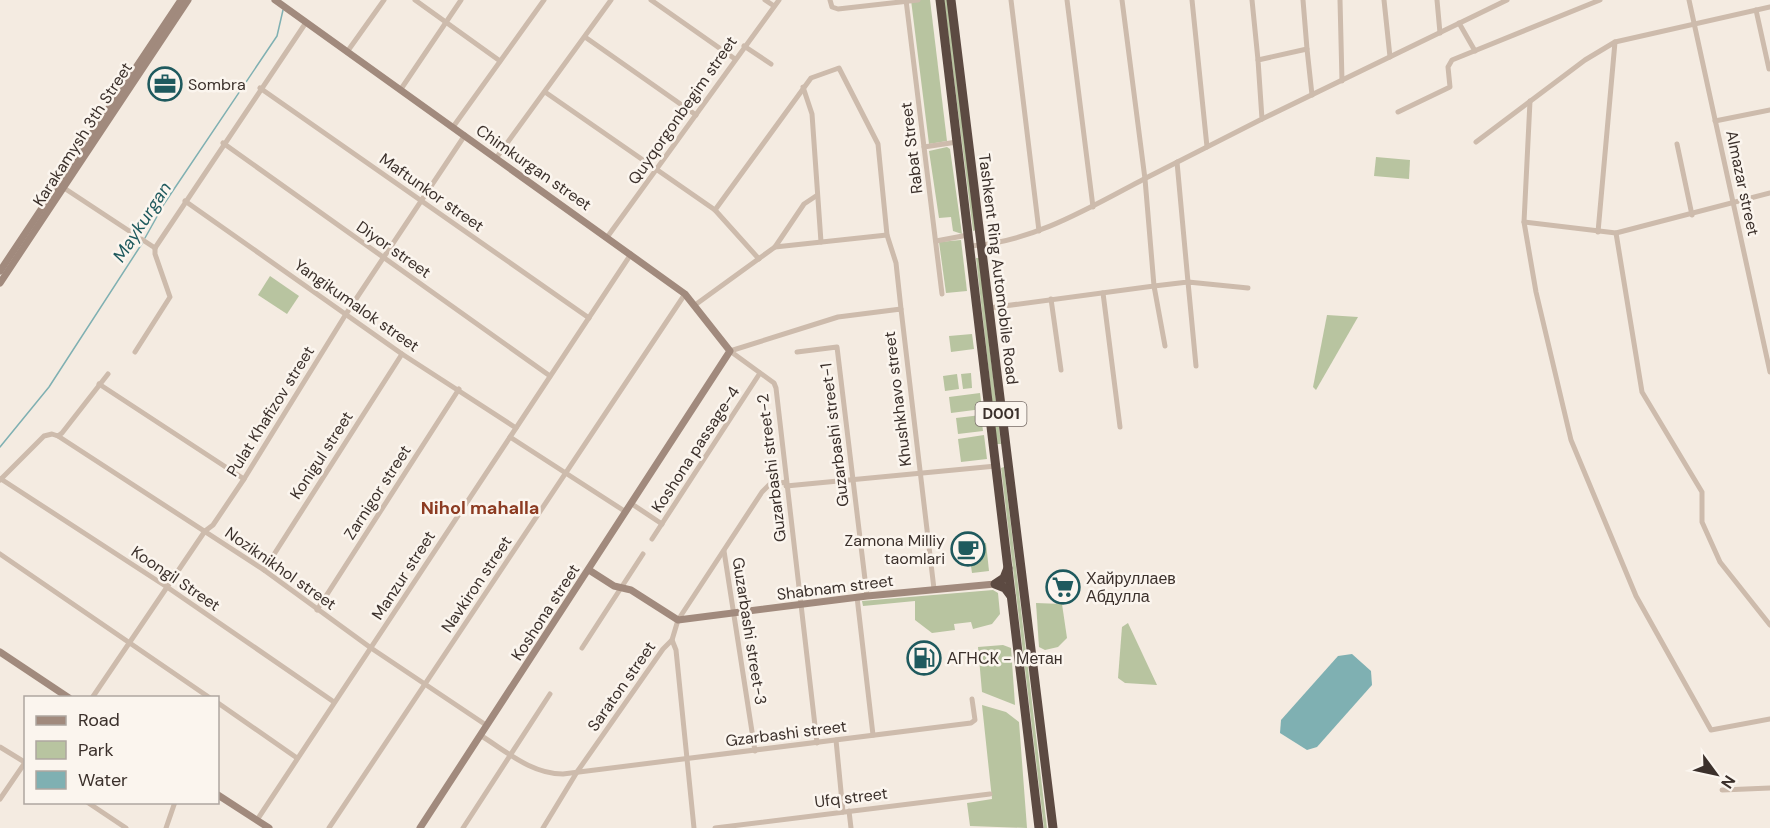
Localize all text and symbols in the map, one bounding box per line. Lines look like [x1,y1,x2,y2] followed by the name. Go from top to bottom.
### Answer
[623,32,742,189] street label: Quyqorgonbegim street
[28,58,137,210] street label: Karakamysh 3th Street
[147,66,183,102] office icon: Sombra
[188,74,246,95] place label: Sombra
[895,101,928,195] street label: Rabat Street
[472,120,596,215] street label: Chimkurgan street
[1721,129,1764,238] street label: Almazar street
[375,148,488,236] street label: Maftunkor street
[974,152,1023,386] street label: Tashkent Ring Automobile Road
[107,177,177,267] water label: Maykurgan
[352,216,435,283] street label: Diyor street
[290,254,423,356] street label: Yangikumalok street
[879,330,916,468] street label: Khushkhavo street
[222,342,319,480] street label: Pulat Khafizov street
[815,362,854,508] street label: Guzarbashi street-1
[647,382,744,517] street label: Koshona passage-4
[752,393,791,543] street label: Guzarbashi street-2
[976,402,1026,426] road number: D001
[285,407,358,503] street label: Konigul street
[339,441,416,543] street label: Zarnigor street
[421,496,539,520] district label: Nihol mahalla
[221,522,340,615] street label: Noziknikhol street
[367,527,440,624] street label: Manzur street
[845,530,945,569] place label: Zamona Milliy taomlari
[950,531,986,567] cafe icon: Zamona Milliy taomlari
[436,532,516,637] street label: Navkiron street
[127,541,224,616] street label: Koongil Street
[727,556,772,706] street label: Guzarbashi street-3
[506,560,584,665] street label: Koshona street
[1086,568,1176,607] place label: Хайруллаев Абдулла
[1045,569,1081,605] supermarket icon: Хайруллаев Абдулла
[776,570,895,605] street label: Shabnam street
[583,637,660,735] street label: Saraton street
[906,640,942,676] fuel station icon: АГНСК - Метан
[947,648,1063,669] place label: АГНСК - Метан
[24,696,219,804] legend
[78,708,120,732] text: Road
[724,716,848,751] street label: Gzarbashi street
[78,738,114,762] text: Park
[1686,744,1746,804] north arrow
[78,768,128,792] text: Water
[1716,771,1740,793] text: N
[813,783,889,812] street label: Ufq street

